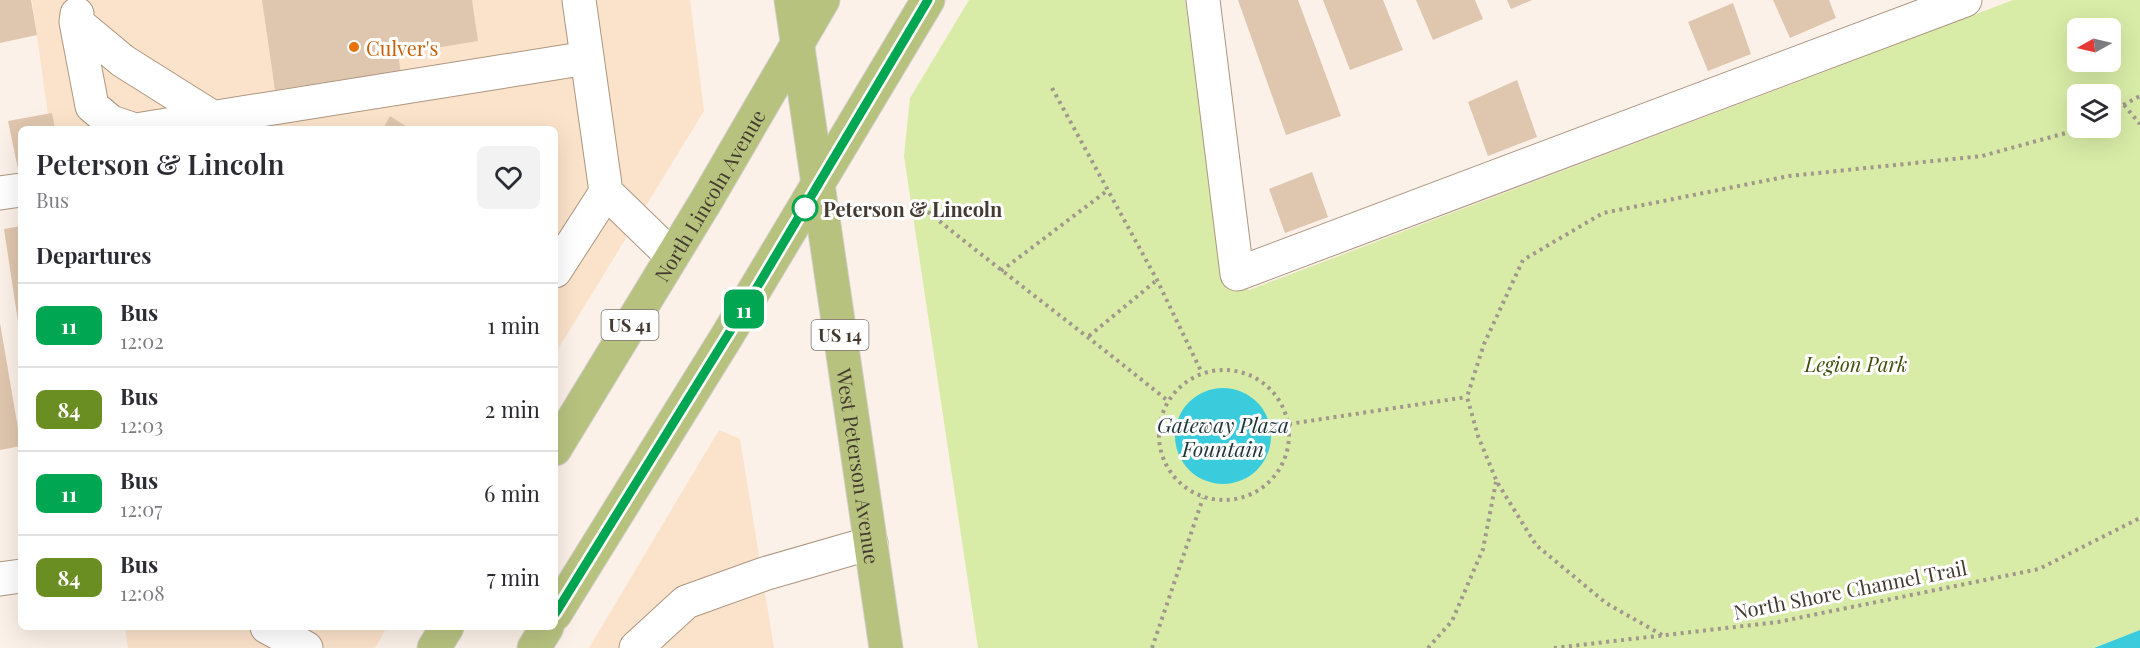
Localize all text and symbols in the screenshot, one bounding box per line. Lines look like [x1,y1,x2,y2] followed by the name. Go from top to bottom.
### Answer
[2067,18,2121,72] north arrow
[2067,18,2121,138] map controls
[366,34,438,61] place label: Culver's
[347,40,361,54] marker: Culver's
[2067,84,2121,138] button: layers
[647,104,770,286] street label: North Lincoln Avenue
[36,145,284,182] text: Peterson & Lincoln
[477,146,540,209] button: heart
[36,186,69,213] text: Bus
[792,195,818,221] marker: Peterson & Lincoln
[823,195,1003,222] place label: Peterson & Lincoln
[36,240,151,270] text: Departures
[717,290,771,328] line badge: 11
[736,295,752,323] text: 11
[120,297,158,327] text: Bus
[487,310,540,340] text: 1 min
[602,310,658,340] road number: US 41
[61,311,77,339] text: 11
[812,320,868,350] road number: US 14
[120,327,164,354] text: 12:02
[1804,350,1907,377] park label: Legion Park
[831,365,887,566] street label: West Peterson Avenue
[120,381,158,411] text: Bus
[485,394,540,424] text: 2 min
[58,395,80,423] text: 84
[1157,410,1289,462] water label: Gateway Plaza Fountain
[120,411,163,438] text: 12:03
[120,465,158,495] text: Bus
[484,478,540,508] text: 6 min
[61,479,77,507] text: 11
[120,495,162,522] text: 12:07
[120,549,158,579] text: Bus
[1731,553,1969,625] street label: North Shore Channel Trail
[487,562,540,592] text: 7 min
[58,563,80,591] text: 84
[120,579,165,606] text: 12:08

